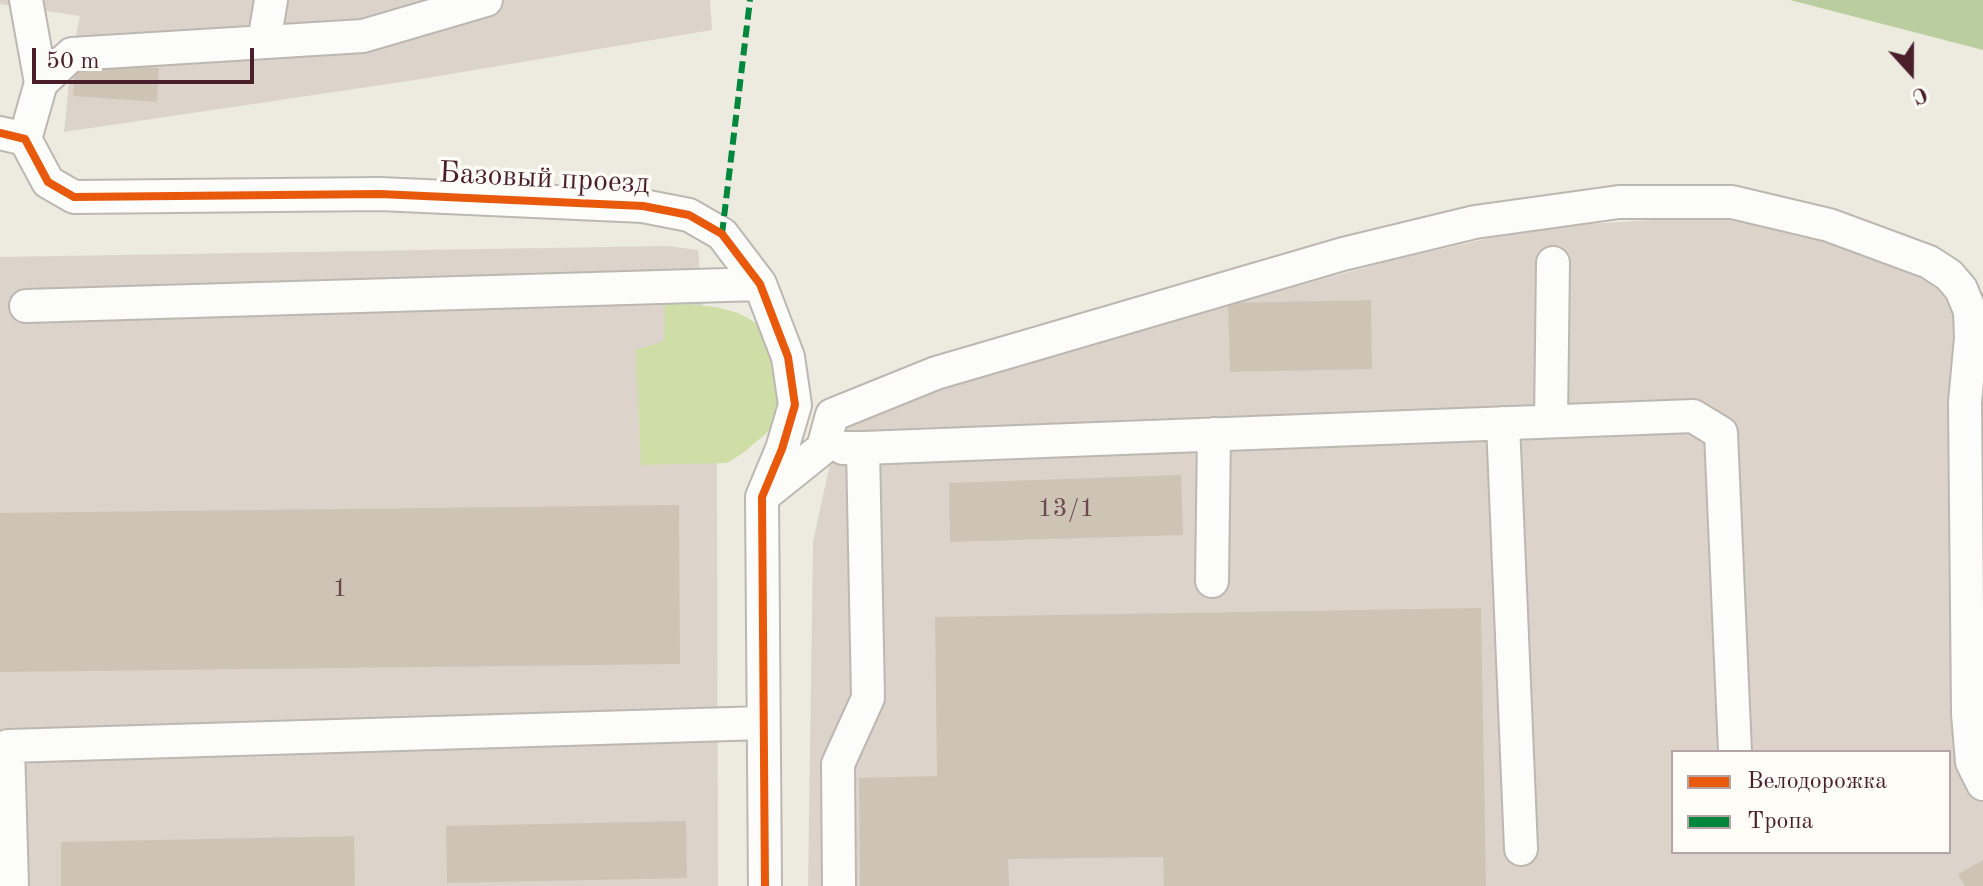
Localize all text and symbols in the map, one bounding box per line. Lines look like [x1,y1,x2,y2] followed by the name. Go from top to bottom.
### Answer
[36,32,258,82] scale bar
[1871,32,1951,112] north arrow
[46,50,100,74] text: 50 m
[1909,82,1930,107] text: С
[438,156,650,202] street label: Базовый проезд
[1038,493,1094,525] house number: 13/1
[332,573,348,605] house number: 1
[1671,750,1951,854] legend
[1747,770,1887,794] text: Велодорожка
[1747,810,1813,834] text: Тропа

